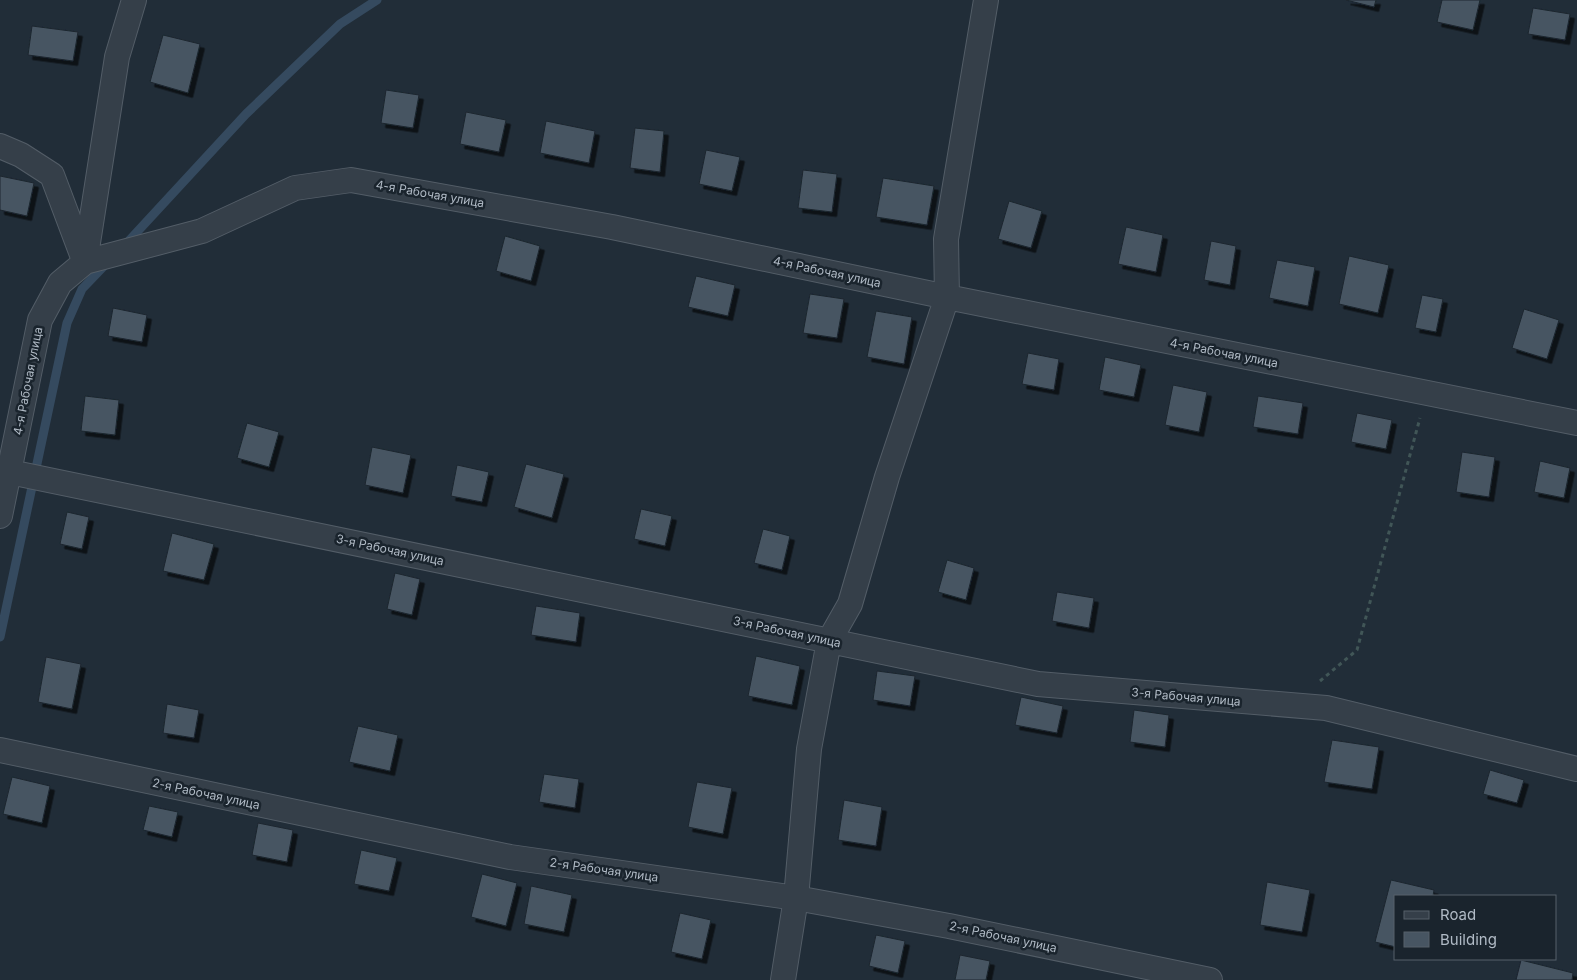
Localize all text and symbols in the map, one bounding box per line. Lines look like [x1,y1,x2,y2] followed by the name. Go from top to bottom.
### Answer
[375,177,486,210] street label: 4-я Рабочая улица
[772,253,882,290] street label: 4-я Рабочая улица
[10,326,45,436] street label: 4-я Рабочая улица
[1169,335,1279,370] street label: 4-я Рабочая улица
[335,531,445,568] street label: 3-я Рабочая улица
[732,613,842,650] street label: 3-я Рабочая улица
[1131,684,1241,709] street label: 3-я Рабочая улица
[151,775,261,812] street label: 2-я Рабочая улица
[549,854,659,885] street label: 2-я Рабочая улица
[1394,895,1557,960] legend
[1440,905,1476,924] text: Road
[948,918,1058,955] street label: 2-я Рабочая улица
[1440,930,1497,949] text: Building

